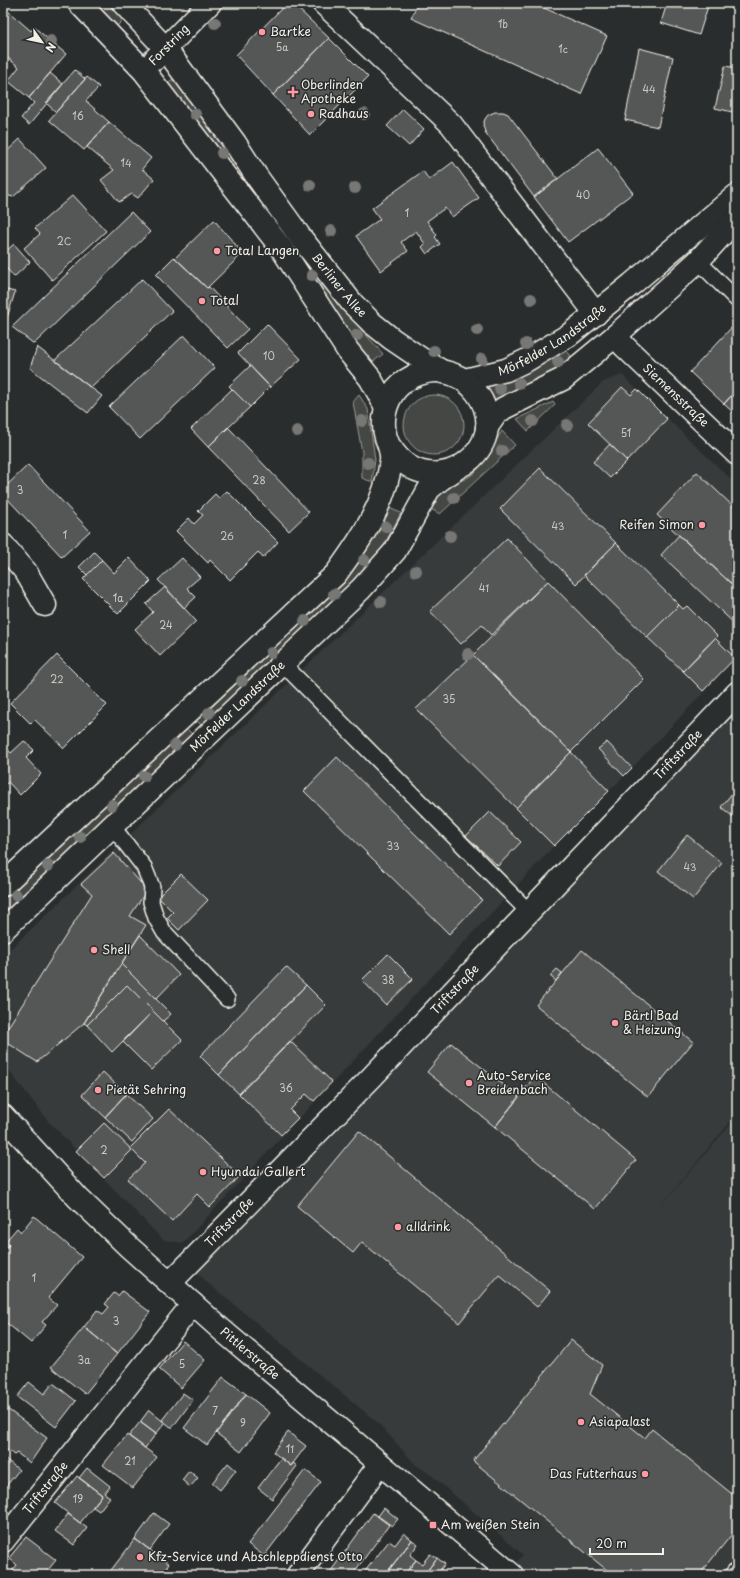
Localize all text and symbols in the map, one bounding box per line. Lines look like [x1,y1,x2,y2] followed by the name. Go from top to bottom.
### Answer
[498,16,508,31] house number: 1b
[144,20,193,69] street label: Forstring
[22,22,62,62] north arrow
[270,22,311,40] place label: Bartke
[257,27,267,37] marker: Bartke
[41,39,60,56] text: N
[276,39,289,54] house number: 5a
[558,41,568,56] house number: 1c
[301,75,363,107] place label: Oberlinden Apotheke
[642,81,656,96] house number: 44
[288,87,298,97] marker: Oberlinden Apotheke
[319,104,369,122] place label: Radhaus
[72,108,84,123] house number: 16
[306,109,316,119] marker: Radhaus
[120,155,132,170] house number: 14
[576,187,590,202] house number: 40
[405,205,409,220] house number: 1
[57,233,71,248] house number: 2C
[225,241,299,259] place label: Total Langen
[212,246,222,256] marker: Total Langen
[308,249,371,321] street label: Berliner Allee
[210,291,239,309] place label: Total
[197,296,207,306] marker: Total
[496,299,609,380] street label: Mörfelder Landstraße
[263,348,275,363] house number: 10
[639,359,713,431] street label: Siemensstraße
[621,425,631,440] house number: 51
[252,472,266,487] house number: 28
[17,482,23,497] house number: 3
[619,515,694,533] place label: Reifen Simon
[552,518,565,533] house number: 43
[697,520,707,530] marker: Reifen Simon
[63,527,67,542] house number: 1
[220,528,234,543] house number: 26
[479,580,489,595] house number: 41
[113,590,124,605] house number: 1a
[159,617,173,632] house number: 24
[185,656,289,756] street label: Mörfelder Landstraße
[50,671,64,686] house number: 22
[443,691,455,706] house number: 35
[649,725,706,783] street label: Triftstraße
[386,838,400,853] house number: 33
[684,859,697,874] house number: 43
[102,940,130,958] place label: Shell
[89,945,99,955] marker: Shell
[426,960,483,1018] street label: Triftstraße
[382,972,394,987] house number: 38
[623,1006,681,1038] place label: Bärtl Bad & Heizung
[610,1018,620,1028] marker: Bärtl Bad & Heizung
[477,1066,551,1098] place label: Auto-Service Breidenbach
[464,1078,474,1088] marker: Auto-Service Breidenbach
[106,1080,186,1098] place label: Pietät Sehring
[279,1080,293,1095] house number: 36
[93,1085,103,1095] marker: Pietät Sehring
[100,1142,108,1157] house number: 2
[211,1162,305,1180] place label: Hyundai Gallert
[198,1167,208,1177] marker: Hyundai Gallert
[200,1193,257,1251] street label: Triftstraße
[406,1217,450,1235] place label: alldrink
[393,1222,403,1232] marker: alldrink
[32,1270,36,1285] house number: 1
[113,1313,119,1328] house number: 3
[217,1322,284,1383] street label: Pittlerstraße
[78,1352,91,1367] house number: 3a
[179,1356,185,1371] house number: 5
[212,1403,218,1418] house number: 7
[589,1412,651,1430] place label: Asiapalast
[240,1415,246,1430] house number: 9
[576,1417,586,1427] marker: Asiapalast
[286,1441,294,1456] house number: 11
[124,1453,136,1468] house number: 21
[18,1457,72,1518] street label: Triftstraße
[549,1464,638,1482] place label: Das Futterhaus
[640,1469,650,1479] marker: Das Futterhaus
[73,1491,83,1506] house number: 19
[441,1515,540,1533] place label: Am weißen Stein
[428,1520,438,1530] marker: Am weißen Stein
[590,1530,663,1556] scale bar
[596,1534,627,1552] text: 20 m
[148,1547,363,1565] place label: Kfz-Service und Abschleppdienst Otto
[135,1552,145,1562] marker: Kfz-Service und Abschleppdienst Otto

